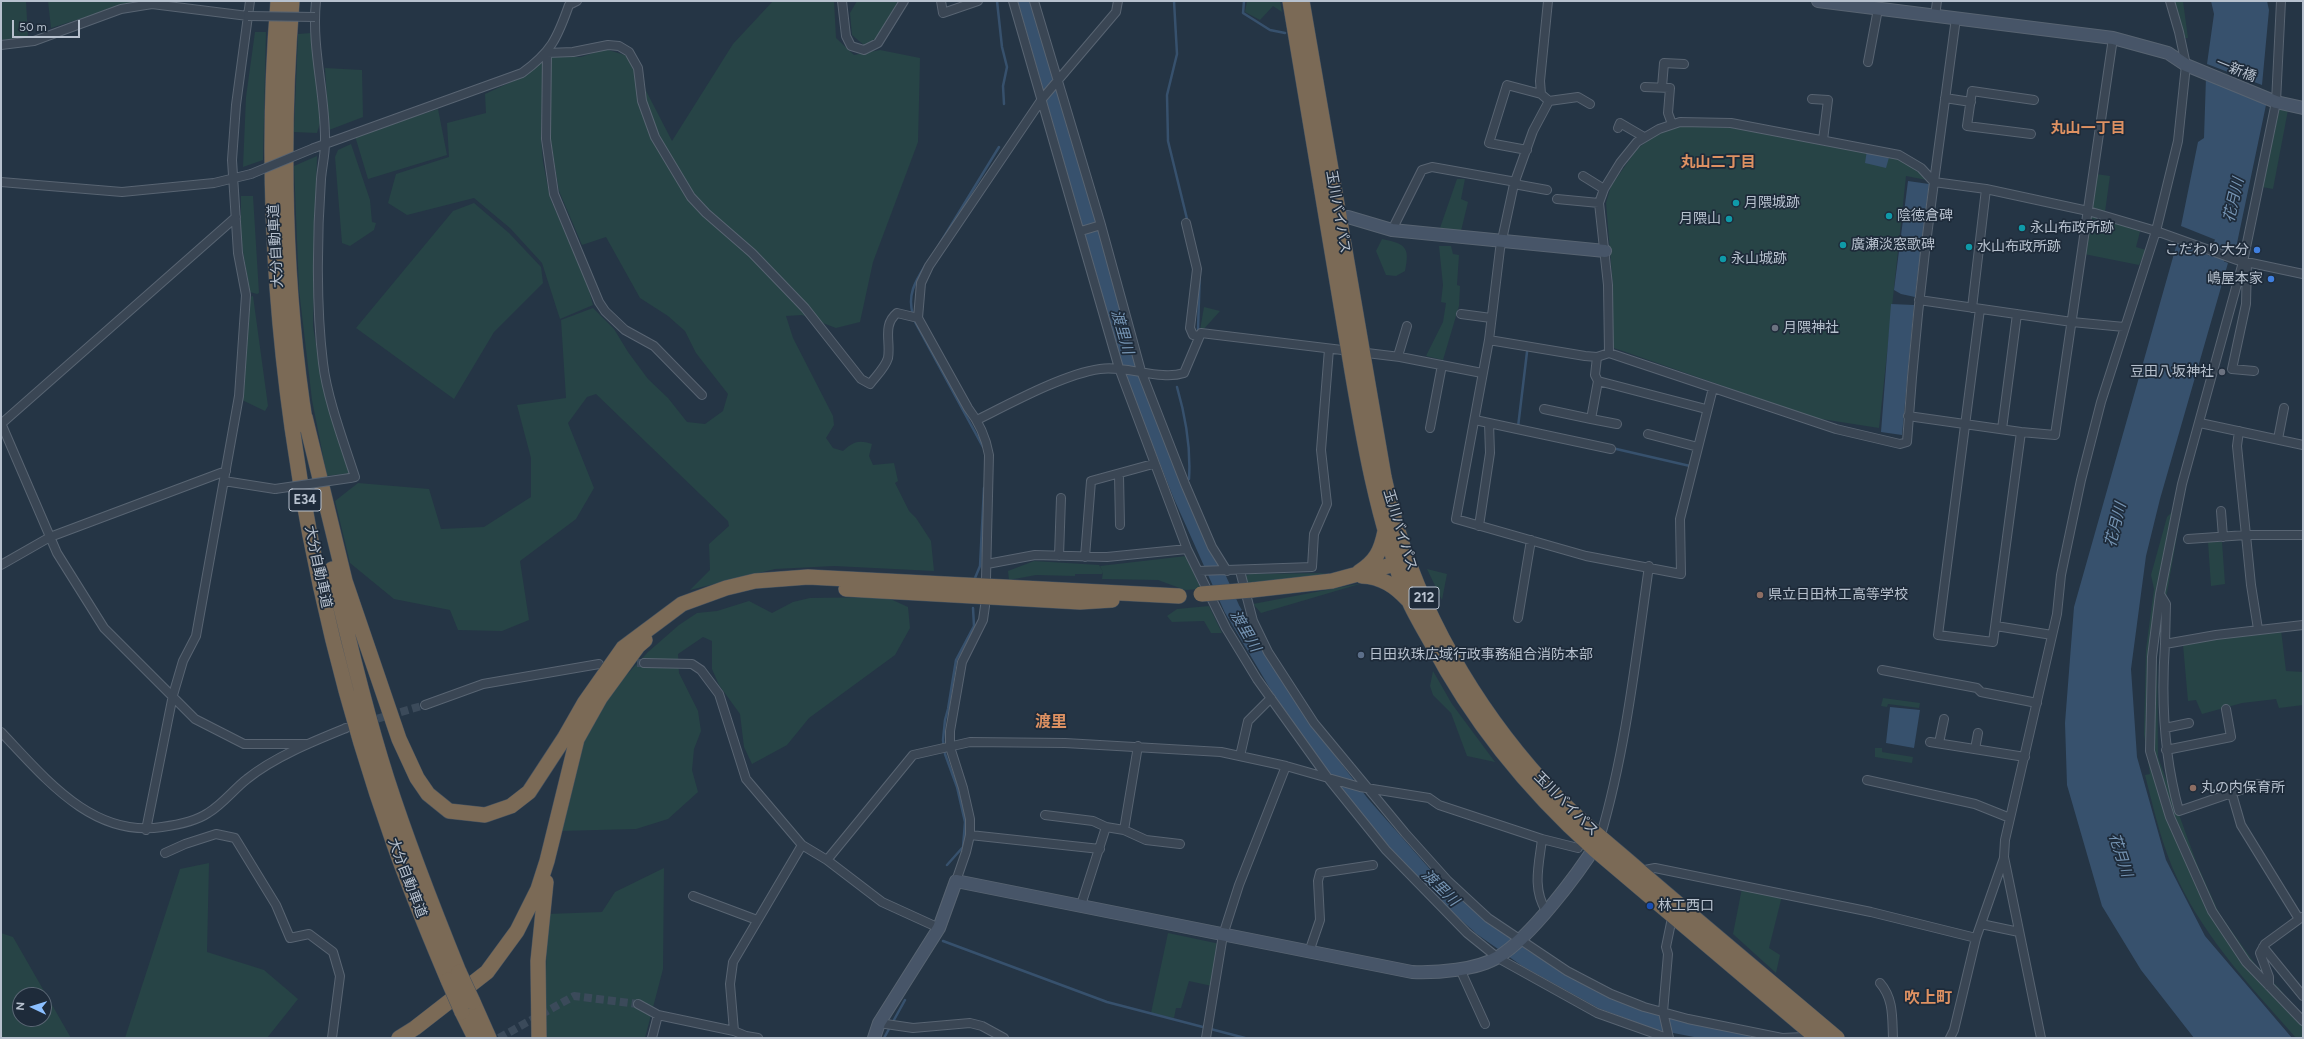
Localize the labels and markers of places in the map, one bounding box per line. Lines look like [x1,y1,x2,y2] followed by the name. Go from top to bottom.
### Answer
[1744,195,1800,211] place label: 月隈城跡
[1731,198,1741,208] marker: 月隈城跡
[1897,208,1953,224] place label: 陰徳倉碑
[1679,211,1721,227] place label: 月隈山
[1884,211,1894,221] marker: 陰徳倉碑
[1724,214,1734,224] marker: 月隈山
[2030,220,2114,236] place label: 永山布政所跡
[2017,223,2027,233] marker: 永山布政所跡
[1851,237,1935,253] place label: 廣瀬淡窓歌碑
[1977,239,2061,255] place label: 水山布政所跡
[1838,240,1848,250] marker: 廣瀬淡窓歌碑
[1964,242,1974,252] marker: 水山布政所跡
[2165,242,2249,258] place label: こだわり大分
[2252,245,2262,255] marker: こだわり大分
[1731,251,1787,267] place label: 永山城跡
[1718,254,1728,264] marker: 永山城跡
[2207,271,2263,287] place label: 嶋屋本家
[2266,274,2276,284] marker: 嶋屋本家
[1783,320,1839,336] place label: 月隈神社
[1770,323,1780,333] marker: 月隈神社
[2130,364,2214,380] place label: 豆田八坂神社
[2217,367,2227,377] marker: 豆田八坂神社
[1768,587,1908,603] place label: 県立日田林工高等学校
[1755,590,1765,600] marker: 県立日田林工高等学校
[1369,647,1593,663] place label: 日田玖珠広域行政事務組合消防本部
[1356,650,1366,660] marker: 日田玖珠広域行政事務組合消防本部
[2201,780,2285,796] place label: 丸の内保育所
[2188,783,2198,793] marker: 丸の内保育所
[1658,898,1714,914] place label: 林工西口
[1645,901,1655,911] marker: 林工西口

